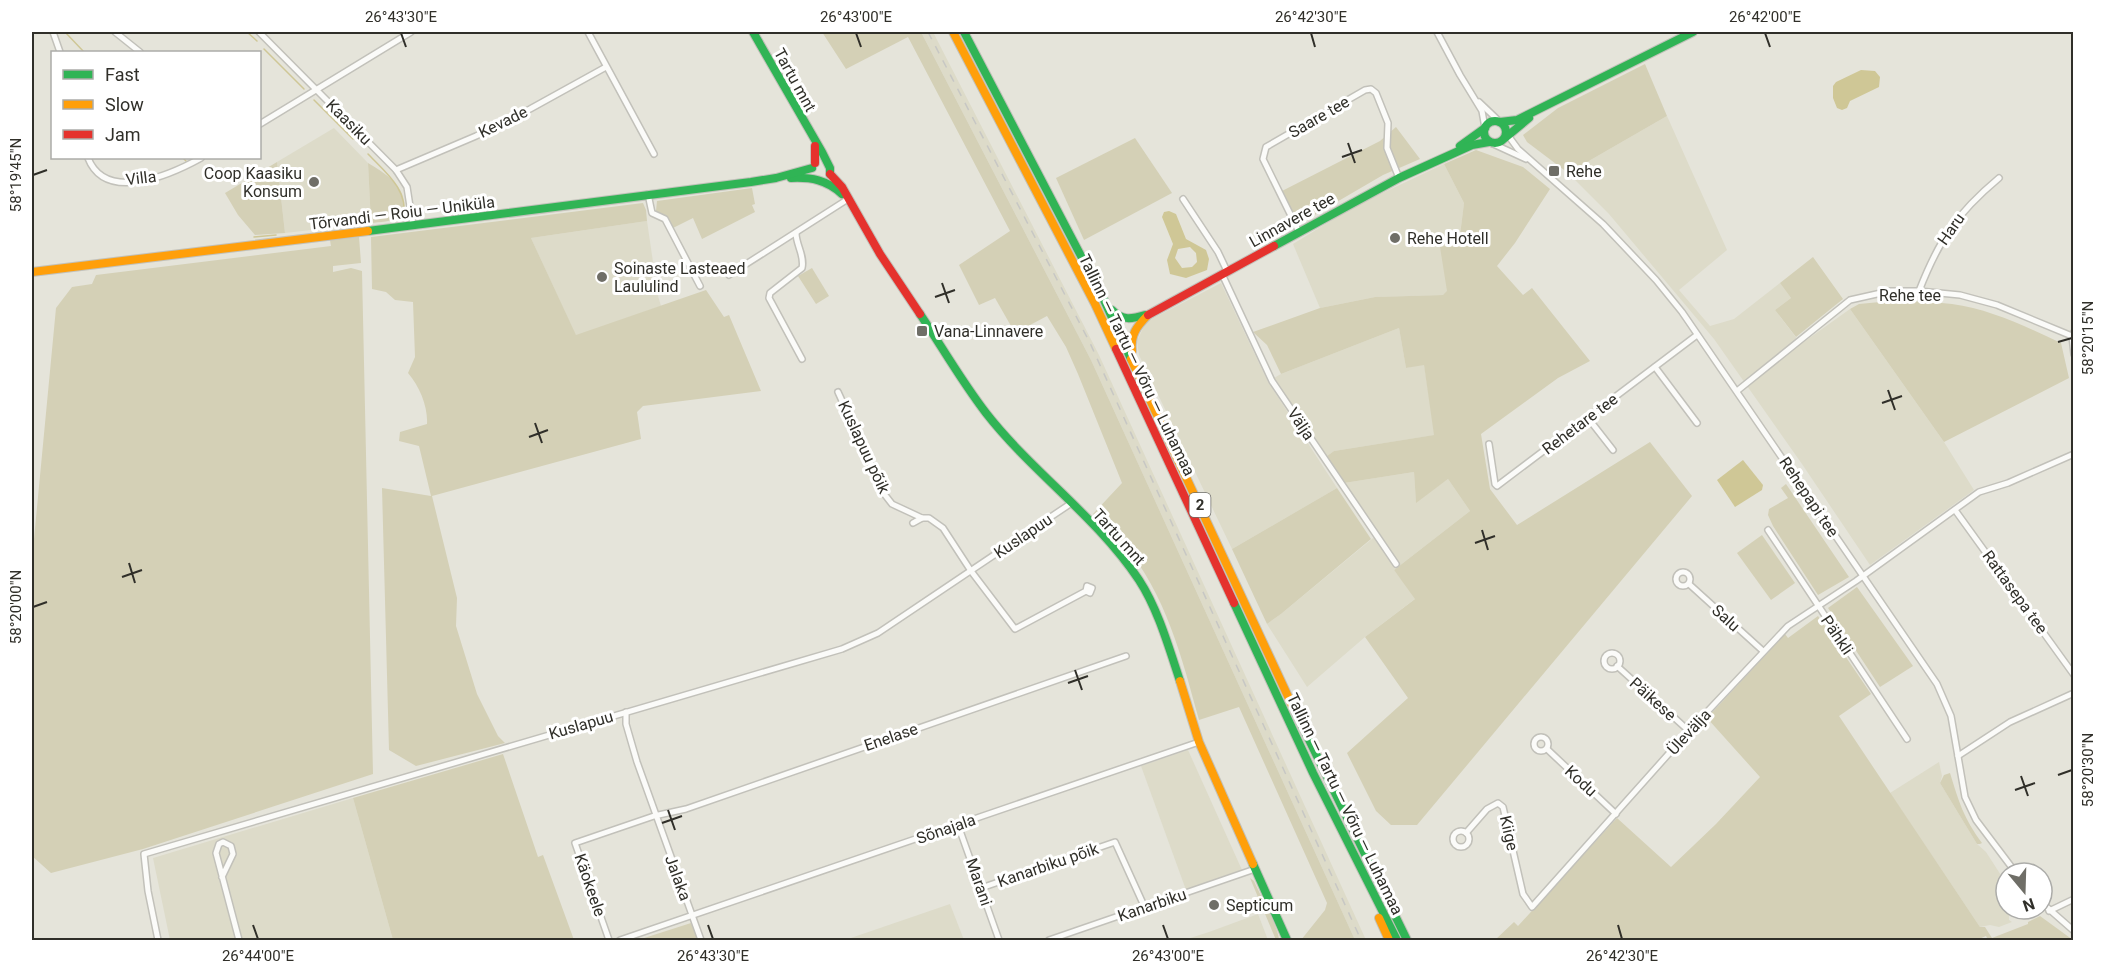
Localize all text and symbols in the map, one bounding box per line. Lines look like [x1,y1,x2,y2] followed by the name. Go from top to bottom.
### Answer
[365,8,438,26] text: 26°43'30"E
[820,8,893,26] text: 26°43'00"E
[1275,8,1348,26] text: 26°42'30"E
[1729,8,1802,26] text: 26°42'00"E
[770,45,820,115] street label: Tartu mnt
[51,51,261,159] legend
[105,64,140,85] text: Fast
[1285,92,1353,142] street label: Saare tee
[105,94,144,115] text: Slow
[322,95,376,149] street label: Kaasiku
[475,102,531,142] street label: Kevade
[105,124,141,145] text: Jam
[7,138,25,212] text: 58°19'45"N
[1566,162,1602,181] place label: Rehe
[204,164,302,201] place label: Coop Kaasiku Konsum
[1547,164,1561,178] marker: Rehe
[125,167,157,189] street label: Villa
[307,175,321,189] marker: Coop Kaasiku Konsum
[1246,189,1338,251] street label: Linnavere tee
[308,192,496,234] street label: Tõrvandi — Roiu — Uniküla
[1933,209,1969,249] street label: Haru
[1407,229,1489,248] place label: Rehe Hotell
[1388,231,1402,245] marker: Rehe Hotell
[1075,251,1199,479] street label: Tallinn — Tartu — Võru — Luhamaa
[614,259,746,296] place label: Soinaste Lasteaed Laululind
[595,270,609,284] marker: Soinaste Lasteaed Laululind
[1879,286,1941,305] street label: Rehe tee
[2079,301,2097,375] text: 58°20'15"N
[934,322,1043,341] place label: Vana-Linnavere
[915,324,929,338] marker: Vana-Linnavere
[1539,389,1621,459] street label: Rehetare tee
[834,398,894,497] street label: Kuslapuu põik
[1283,404,1319,444] street label: Välja
[1775,453,1843,541] street label: Rehepapi tee
[1190,493,1210,517] road number: 2
[1089,505,1149,569] street label: Tartu mnt
[990,510,1056,562] street label: Kuslapuu
[1978,547,2052,637] street label: Rattasepa tee
[7,570,25,644] text: 58°20'00"N
[1708,601,1744,635] street label: Salu
[1817,612,1857,658] street label: Pähkli
[1626,673,1680,725] street label: Päikese
[1283,690,1407,918] street label: Tallinn — Tartu — Võru — Luhamaa
[1663,705,1715,759] street label: Ülevälja
[547,707,615,743] street label: Kuslapuu
[862,719,920,755] street label: Enelase
[2079,733,2097,807] text: 58°20'30"N
[1561,762,1601,800] street label: Kodu
[914,810,978,848] street label: Sõnajala
[1496,814,1522,852] street label: Kiige
[995,839,1102,891] street label: Kanarbiku põik
[570,851,610,919] street label: Käokeele
[661,853,695,903] street label: Jalaka
[962,856,996,908] street label: Marani
[1994,861,2054,921] north arrow
[1115,884,1189,926] street label: Kanarbiku
[2020,894,2037,916] text: N
[1226,896,1293,915] place label: Septicum
[1207,898,1221,912] marker: Septicum
[222,947,295,965] text: 26°44'00"E
[677,947,750,965] text: 26°43'30"E
[1132,947,1205,965] text: 26°43'00"E
[1586,947,1659,965] text: 26°42'30"E

